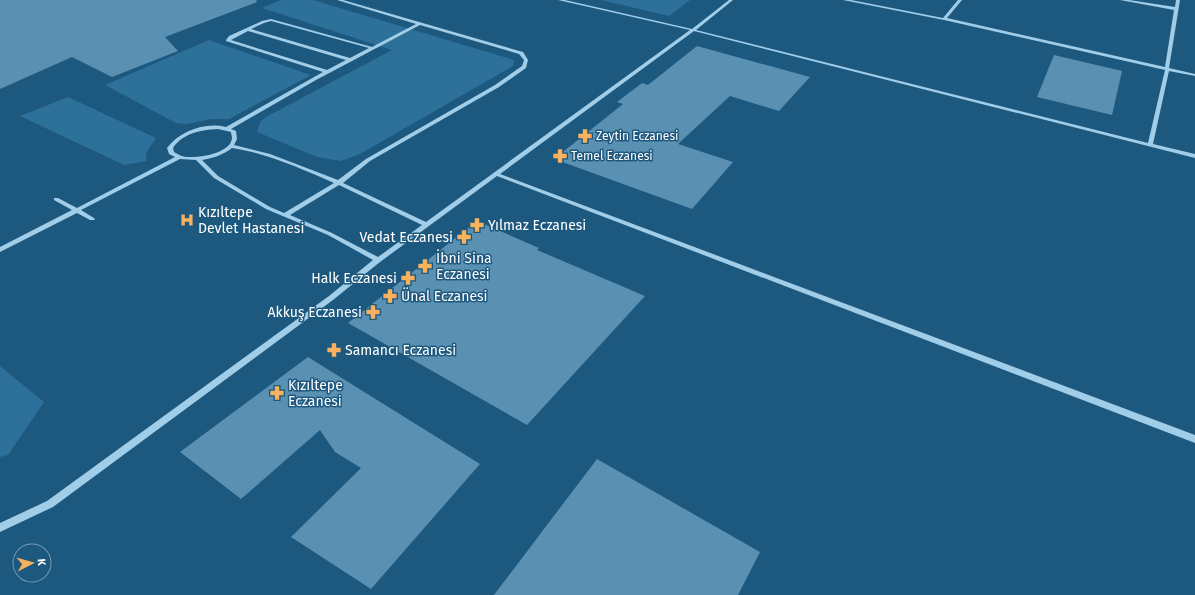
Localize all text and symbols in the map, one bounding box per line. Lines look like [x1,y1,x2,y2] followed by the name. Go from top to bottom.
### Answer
[577,128,593,144] pharmacy icon: Zeytin Eczanesi
[596,129,678,143] place label: Zeytin Eczanesi
[552,148,568,164] pharmacy icon: Temel Eczanesi
[571,149,653,163] place label: Temel Eczanesi
[198,204,304,237] place label: Kızıltepe Devlet Hastanesi
[179,212,195,228] hospital icon: Kızıltepe Devlet Hastanesi
[469,217,485,233] pharmacy icon: Yılmaz Eczanesi
[488,217,586,234] place label: Yılmaz Eczanesi
[359,229,453,246] place label: Vedat Eczanesi
[456,229,472,245] pharmacy icon: Vedat Eczanesi
[436,249,492,283] place label: İbni Sina Eczanesi
[417,258,433,274] pharmacy icon: İbni Sina Eczanesi
[311,270,397,287] place label: Halk Eczanesi
[400,270,416,286] pharmacy icon: Halk Eczanesi
[401,287,488,305] place label: Ünal Eczanesi
[382,288,398,304] pharmacy icon: Ünal Eczanesi
[268,304,362,321] place label: Akkuş Eczanesi
[365,304,381,320] pharmacy icon: Akkuş Eczanesi
[326,342,342,358] pharmacy icon: Samancı Eczanesi
[345,342,456,359] place label: Samancı Eczanesi
[288,377,343,410] place label: Kızıltepe Eczanesi
[269,385,285,401] pharmacy icon: Kızıltepe Eczanesi
[12,543,52,583] north arrow
[35,558,48,567] text: K

